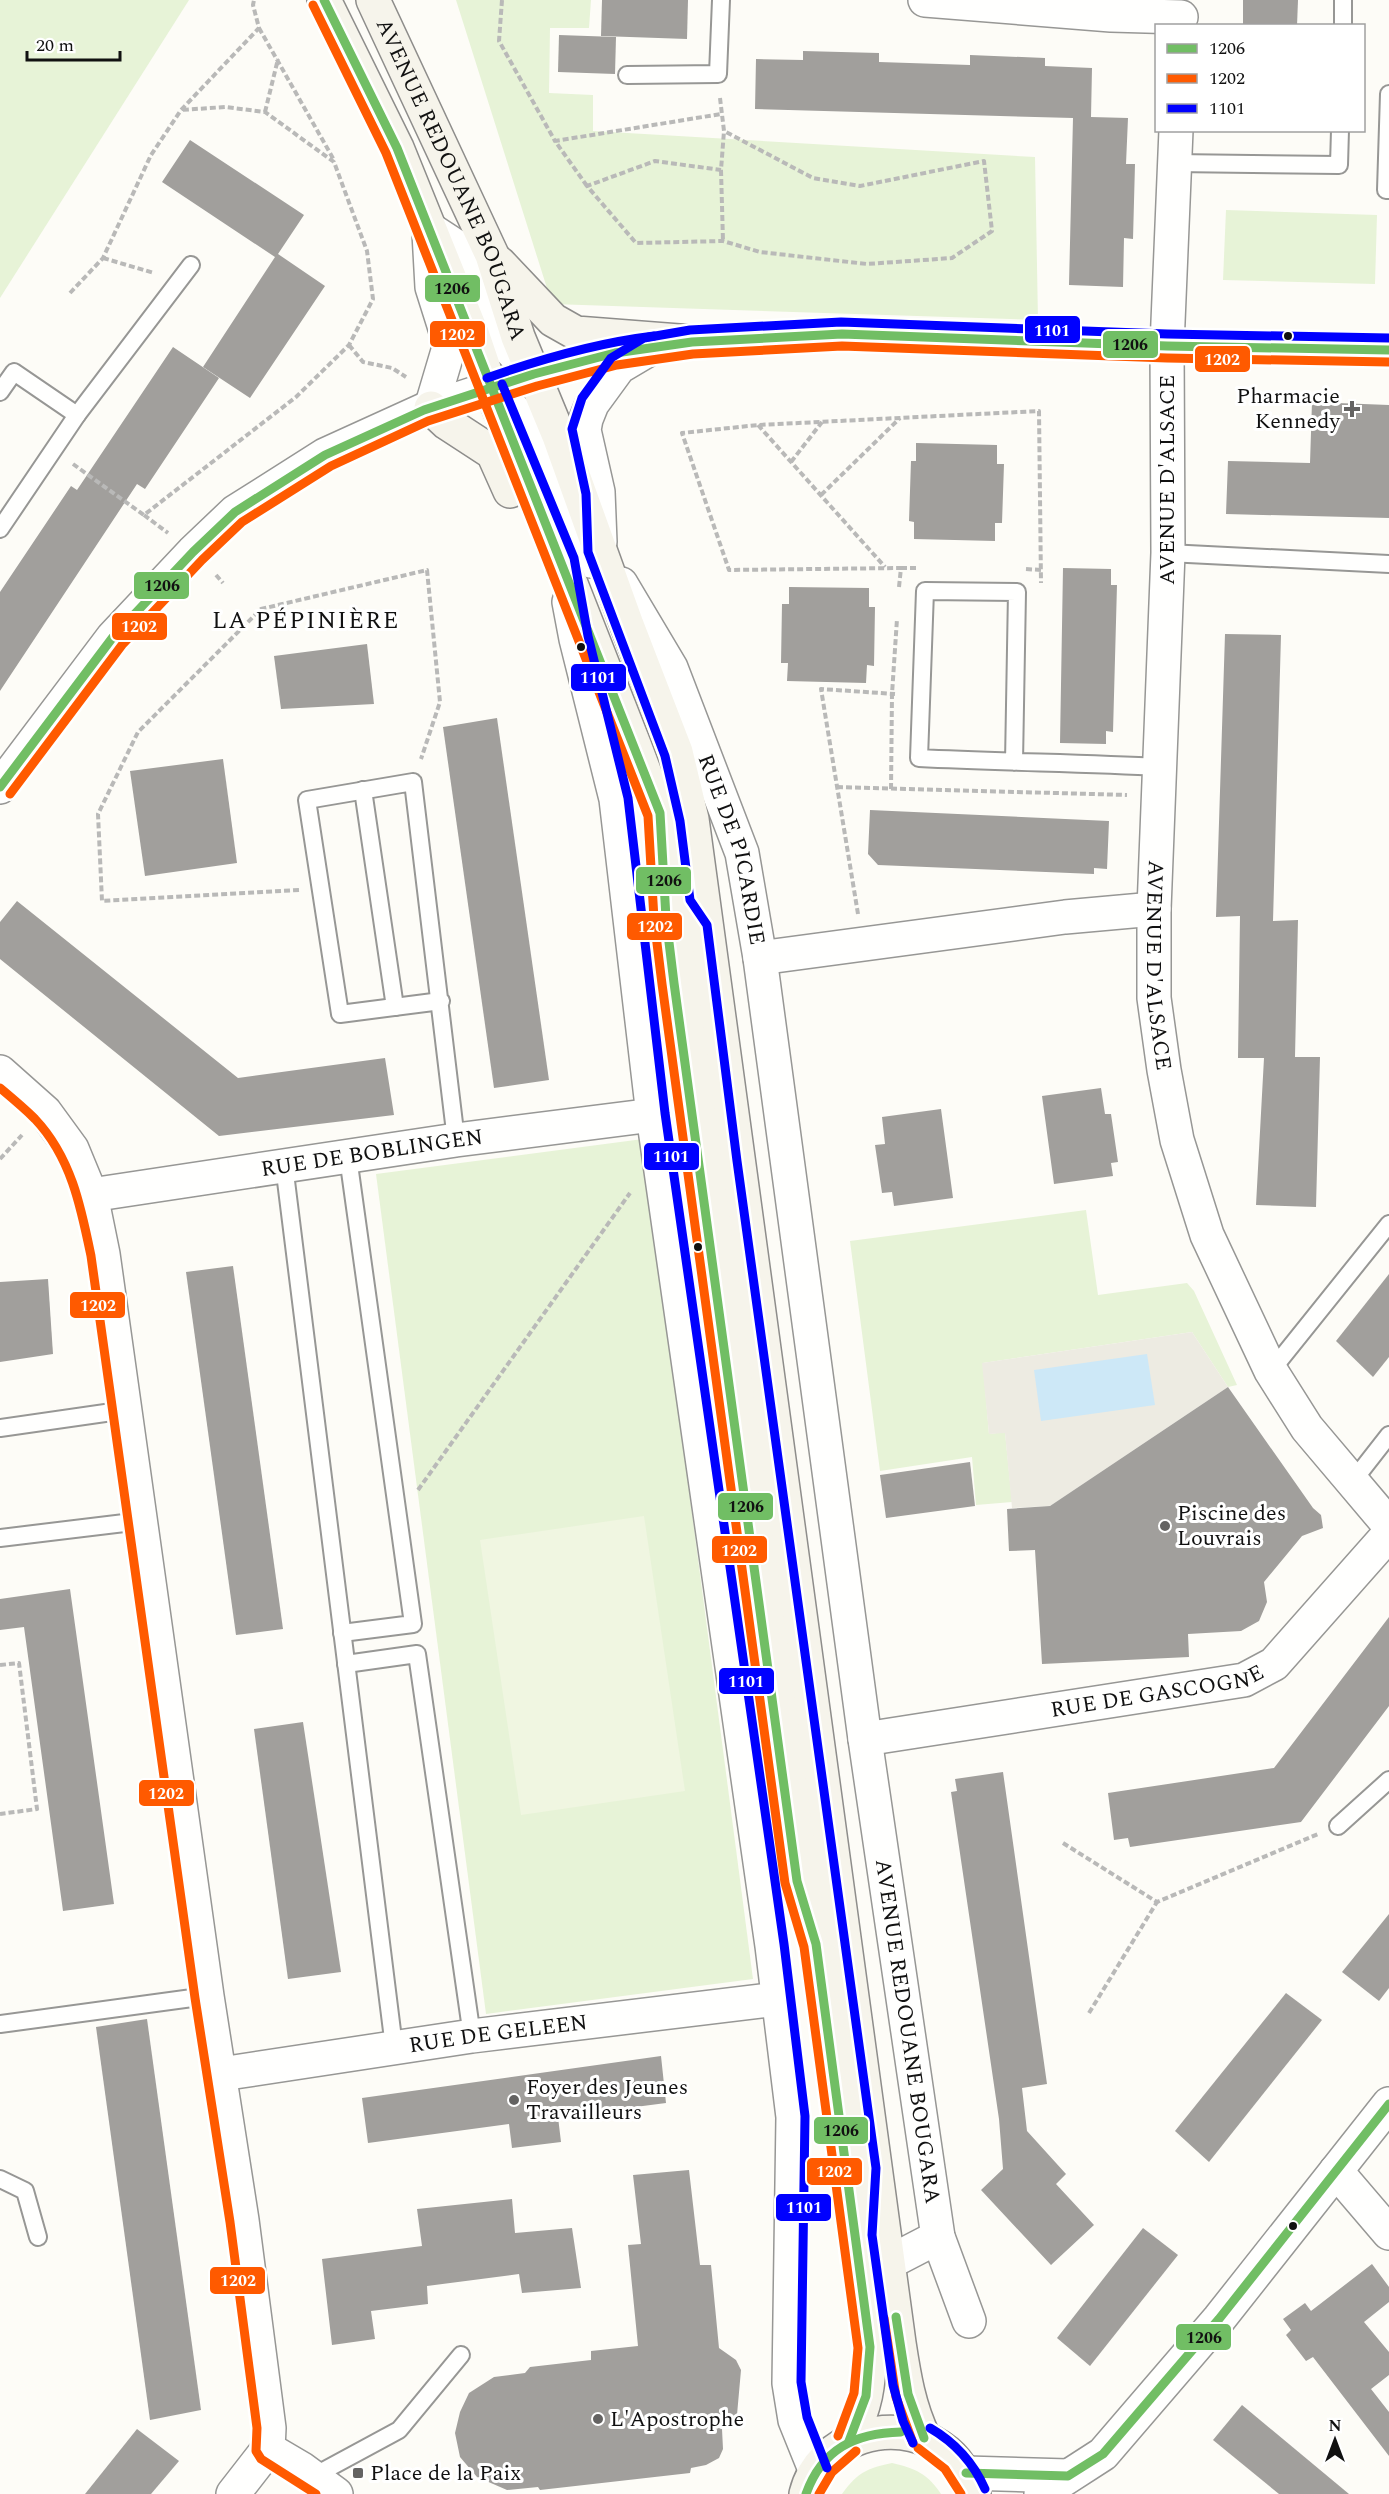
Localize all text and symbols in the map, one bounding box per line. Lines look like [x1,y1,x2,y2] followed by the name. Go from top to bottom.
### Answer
[367,13,535,345] street label: AVENUE REDOUANE BOUGARA
[27,24,120,62] scale bar
[1155,24,1365,132] legend
[36,32,74,59] text: 20 m
[1209,35,1245,62] text: 1206
[1209,65,1245,92] text: 1202
[1209,95,1245,122] text: 1101
[424,274,481,303] line badge: 1206
[434,277,470,301] text: 1206
[1024,315,1081,344] line badge: 1101
[1034,319,1070,343] text: 1101
[429,320,486,348] line badge: 1202
[439,323,475,347] text: 1202
[1102,330,1159,359] line badge: 1206
[1282,330,1294,342] unlabelled marker
[1112,333,1148,357] text: 1206
[1194,345,1251,373] line badge: 1202
[1204,348,1240,372] text: 1202
[1151,375,1184,585] street label: AVENUE D'ALSACE
[1236,380,1341,438] place label: Pharmacie Kennedy
[1345,402,1359,416] marker: Pharmacie Kennedy
[133,571,190,600] line badge: 1206
[144,574,180,598] text: 1206
[212,603,400,639] district label: LA PÉPINIÈRE
[111,612,168,641] line badge: 1202
[121,615,157,639] text: 1202
[575,641,587,653] unlabelled marker
[570,663,627,692] line badge: 1101
[580,666,616,690] text: 1101
[689,749,774,948] street label: RUE DE PICARDIE
[1138,859,1180,1073] street label: AVENUE D'ALSACE
[635,866,692,895] line badge: 1206
[646,869,682,893] text: 1206
[626,912,683,941] line badge: 1202
[637,915,673,939] text: 1202
[259,1120,485,1186] street label: RUE DE BOBLINGEN
[643,1142,700,1171] line badge: 1101
[653,1145,689,1169] text: 1101
[692,1241,704,1253] unlabelled marker
[69,1291,126,1319] line badge: 1202
[80,1294,116,1318] text: 1202
[717,1492,774,1521] line badge: 1206
[728,1495,764,1519] text: 1206
[1177,1497,1286,1555] place label: Piscine des Louvrais
[1158,1519,1172,1533] marker: Piscine des Louvrais
[711,1535,768,1564] line badge: 1202
[721,1539,757,1563] text: 1202
[1048,1656,1270,1726] street label: RUE DE GASCOGNE
[718,1667,775,1695] line badge: 1101
[728,1670,764,1694] text: 1101
[138,1779,195,1807] line badge: 1202
[148,1782,184,1806] text: 1202
[866,1857,949,2206] street label: AVENUE REDOUANE BOUGARA
[406,2006,589,2062] street label: RUE DE GELEEN
[526,2071,688,2129] place label: Foyer des Jeunes Travailleurs
[507,2093,521,2107] marker: Foyer des Jeunes Travailleurs
[813,2116,869,2145] line badge: 1206
[823,2119,859,2143] text: 1206
[806,2157,863,2186] line badge: 1202
[816,2160,852,2184] text: 1202
[775,2193,832,2222] line badge: 1101
[786,2196,822,2220] text: 1101
[1287,2220,1299,2232] unlabelled marker
[209,2266,266,2295] line badge: 1202
[220,2269,256,2293] text: 1202
[1175,2323,1232,2351] line badge: 1206
[1186,2326,1222,2350] text: 1206
[610,2403,744,2436] place label: L'Apostrophe
[1305,2410,1365,2470] north arrow
[591,2412,605,2426] marker: L'Apostrophe
[1328,2414,1342,2438] text: N
[370,2457,521,2490] place label: Place de la Paix
[351,2466,365,2480] marker: Place de la Paix

